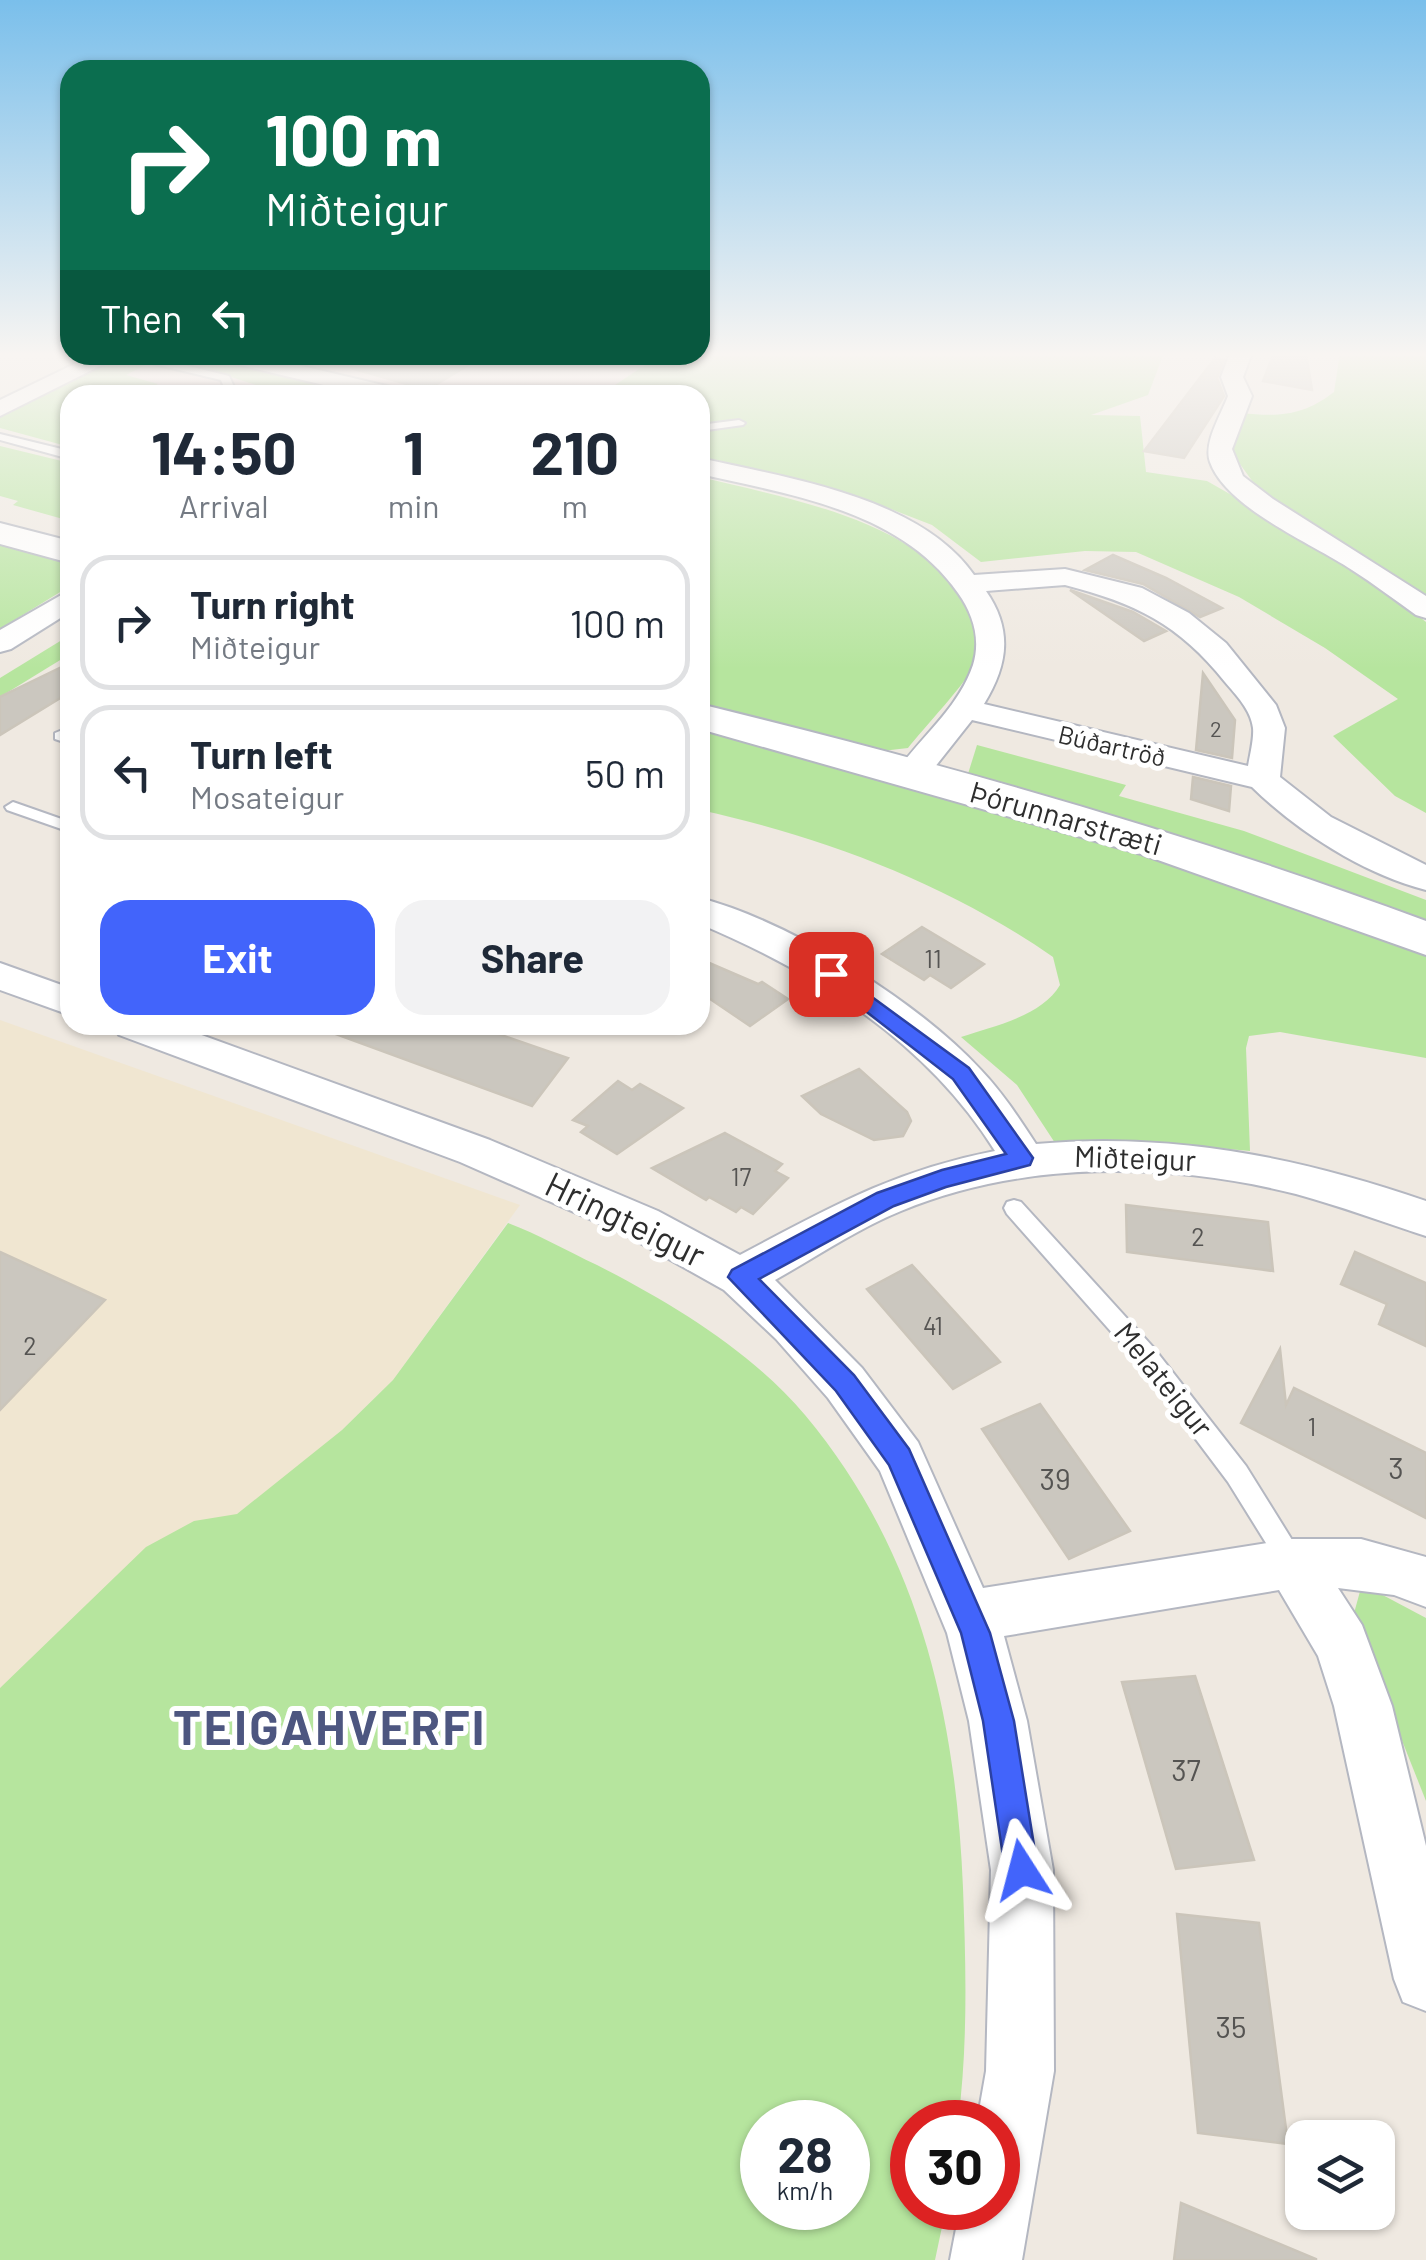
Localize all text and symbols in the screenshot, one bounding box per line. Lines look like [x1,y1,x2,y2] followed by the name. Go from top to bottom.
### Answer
[265,96,442,180] text: 100 m
[100,100,230,230] icon: right
[265,181,448,235] text: Miðteigur
[203,290,258,345] icon: left
[100,295,183,341] text: Then
[151,415,297,487] text: 14:50
[403,415,424,487] text: 1
[530,415,619,487] text: 210
[179,486,269,524] text: Arrival
[388,486,440,524] text: min
[562,486,588,524] text: m
[190,581,355,627] text: Turn right
[105,595,160,650] icon: right
[570,600,665,646] text: 100 m
[190,627,320,665] text: Miðteigur
[1210,715,1222,741] house number: 2
[1056,718,1169,772] street label: Búðartröð
[190,731,333,777] text: Turn left
[105,745,160,800] icon: left
[585,750,665,796] text: 50 m
[966,772,1167,862] street label: Þórunnarstræti
[190,777,344,815] text: Mosateigur
[100,900,375,1015] button: Exit
[395,900,670,1015] button: Share
[789,932,874,1017] pin
[924,943,942,973] house number: 11
[804,947,859,1002] icon: arrive
[1073,1137,1197,1177] street label: Miðteigur
[731,1161,751,1191] house number: 17
[539,1162,713,1275] street label: Hringteigur
[1191,1221,1205,1251] house number: 2
[923,1310,943,1340] house number: 41
[1108,1314,1222,1443] street label: Melateigur
[23,1330,37,1360] house number: 2
[1308,1411,1316,1441] house number: 1
[1388,1449,1404,1485] house number: 3
[1039,1460,1071,1496] house number: 39
[173,1697,487,1755] district label: TEIGAHVERFI
[1171,1751,1201,1787] house number: 37
[970,1818,1074,1922] position arrow
[1216,2008,1246,2044] house number: 35
[890,2100,1020,2230] speed limit sign: 30
[1285,2120,1395,2230] map controls
[1285,2120,1395,2230] button: layers
[777,2123,833,2183] text: 28
[777,2175,833,2205] text: km/h

